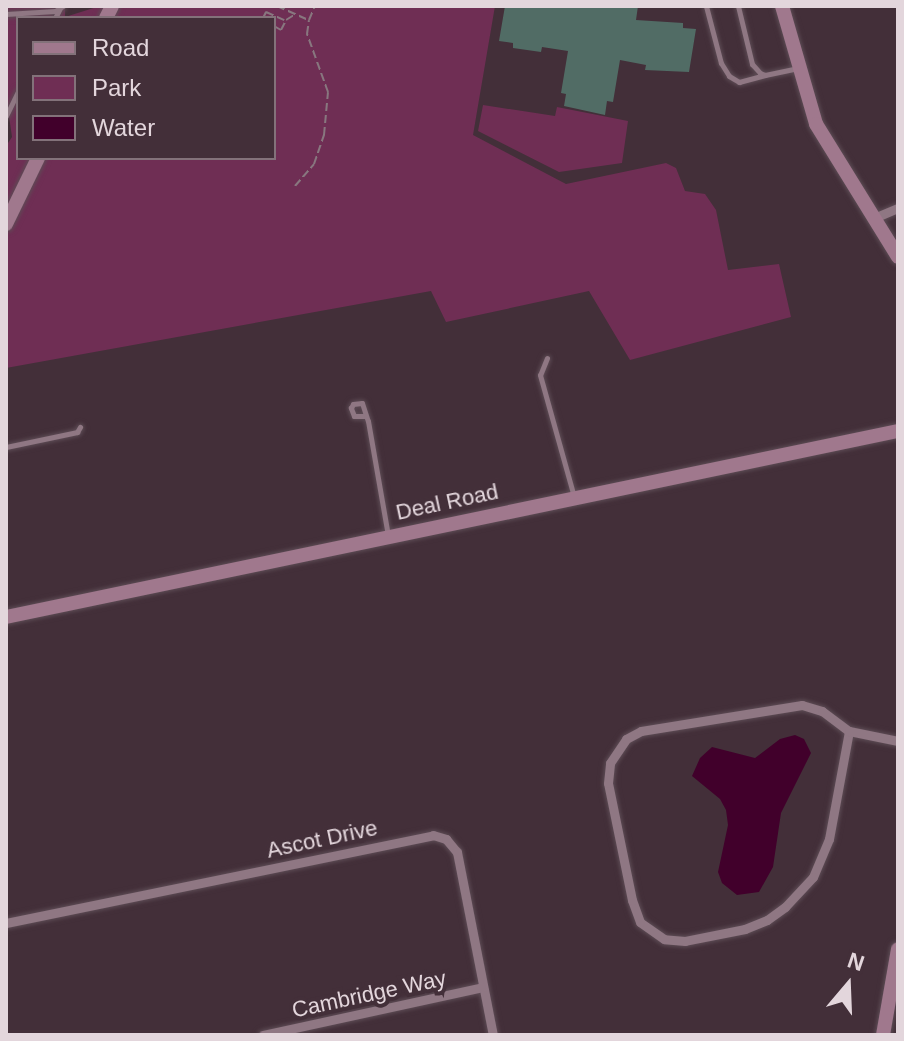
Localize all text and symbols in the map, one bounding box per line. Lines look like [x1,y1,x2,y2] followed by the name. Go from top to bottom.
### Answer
[16,16,276,160] legend
[92,34,149,61] text: Road
[92,74,141,101] text: Park
[92,114,155,141] text: Water
[393,478,501,526] street label: Deal Road
[264,814,380,864] street label: Ascot Drive
[808,945,888,1025] north arrow
[844,947,868,976] text: N
[290,965,448,1023] street label: Cambridge Way

